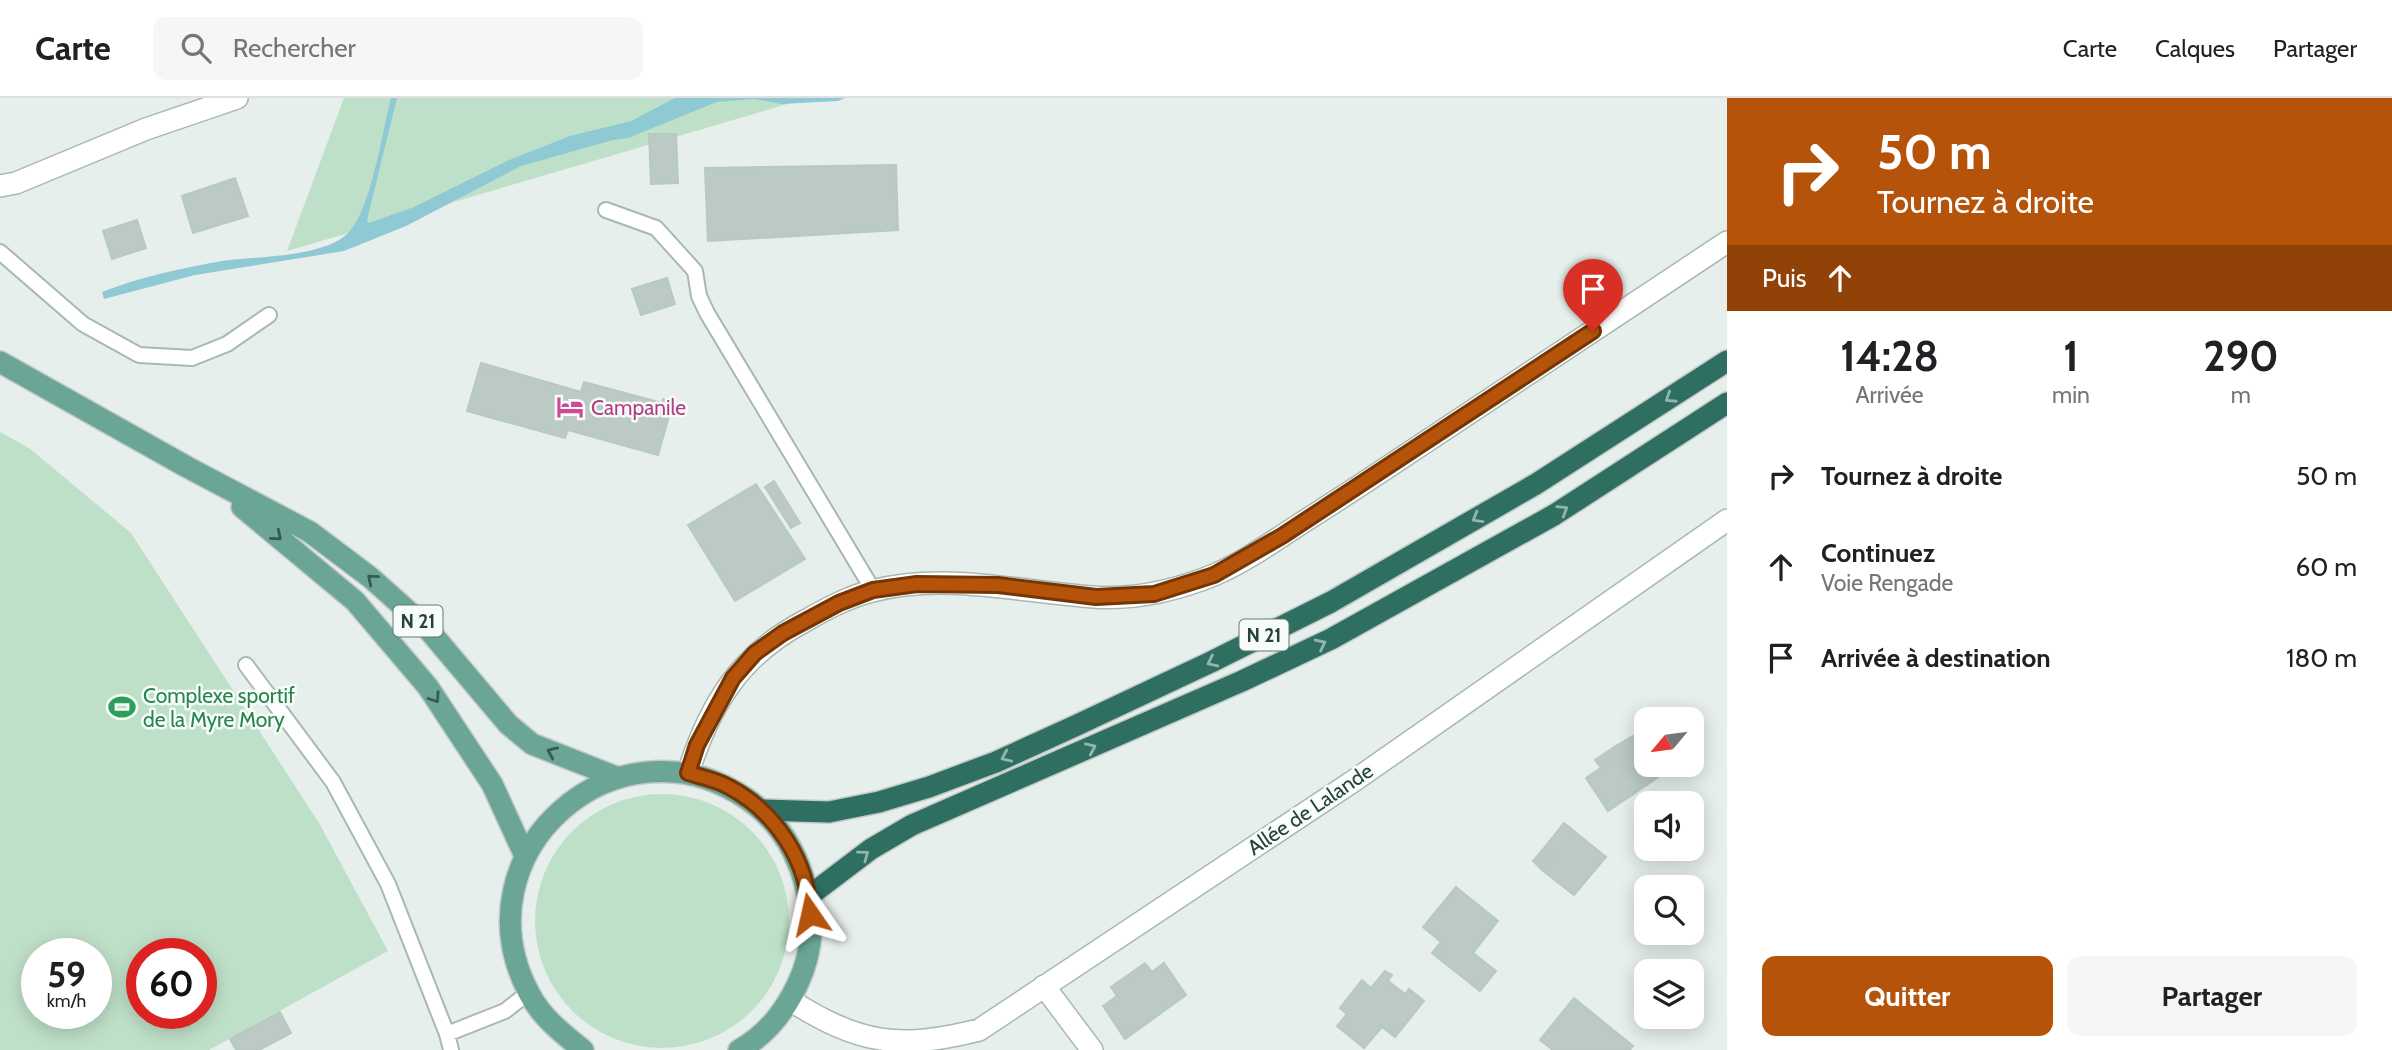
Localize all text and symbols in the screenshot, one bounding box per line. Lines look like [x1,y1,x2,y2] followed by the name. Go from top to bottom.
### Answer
[153,17,643,80] search box
[35,28,111,68] text: Carte
[177,29,215,67] icon: search
[233,32,356,64] text: Rechercher
[2063,34,2117,63] text: Carte
[2155,34,2235,63] text: Calques
[2273,34,2357,63] text: Partager
[1877,122,1992,181] text: 50 m
[1762,126,1853,217] icon: right
[1877,182,2094,221] text: Tournez à droite
[1563,259,1623,331] pin
[1821,259,1859,297] icon: ahead
[1762,262,1807,294] text: Puis
[1574,270,1612,308] icon: arrive
[1840,330,1939,382] text: 14:28
[2063,330,2079,382] text: 1
[2203,330,2279,382] text: 290
[1855,381,1924,409] text: Arrivée
[2052,381,2090,409] text: min
[2231,381,2251,409] text: m
[1664,390,1677,403] one-way arrow
[555,392,585,422] hotel icon: Campanile
[591,395,686,420] place label: Campanile
[1762,457,1800,495] icon: right
[1821,460,2003,492] text: Tournez à droite
[2296,460,2357,492] text: 50 m
[1555,505,1568,518] one-way arrow
[1471,510,1484,523] one-way arrow
[269,528,282,540] one-way arrow
[1821,537,1935,569] text: Continuez
[1762,548,1800,586] icon: ahead
[2295,551,2357,583] text: 60 m
[1821,569,1953,597] text: Voie Rengade
[367,575,379,588] one-way arrow
[394,606,442,636] road number: N 21
[1240,620,1288,650] road number: N 21
[1314,638,1326,652] one-way arrow
[1762,639,1800,677] icon: arrive
[1821,642,2051,674] text: Arrivée à destination
[2286,642,2357,674] text: 180 m
[1207,653,1219,667] one-way arrow
[143,683,295,732] place label: Complexe sportif de la Myre Mory
[427,690,440,703] one-way arrow
[107,692,137,722] sports icon: Complexe sportif de la Myre Mory
[1634,707,1704,777] north arrow
[1634,707,1704,1029] map controls
[1084,742,1097,756] one-way arrow
[547,746,559,760] one-way arrow
[1000,749,1013,763] one-way arrow
[1243,758,1378,860] street label: Allée de Lalande
[1634,791,1704,861] button: sound
[856,851,869,863] one-way arrow
[1634,875,1704,945] button: search
[773,877,847,951] position arrow
[126,938,217,1029] speed limit sign: 60
[47,953,86,996] text: 59
[1762,956,2053,1036] button: Quitter
[2067,956,2357,1036] button: Partager
[1634,959,1704,1029] button: layers
[47,990,86,1012] text: km/h

